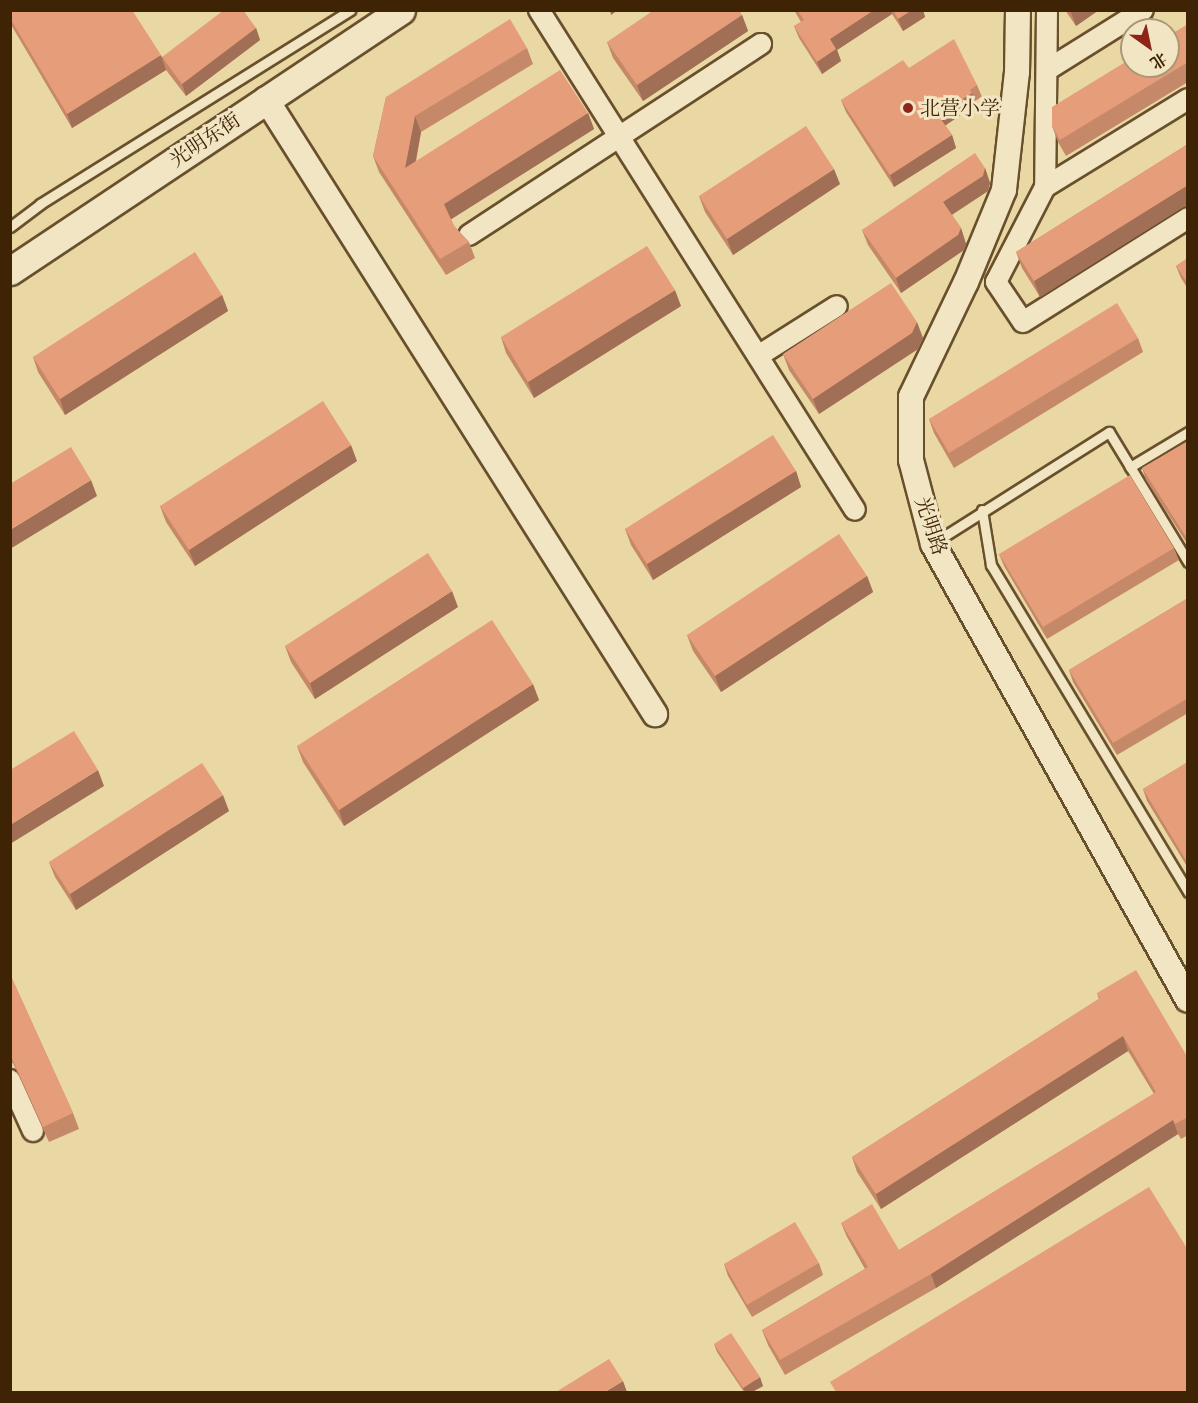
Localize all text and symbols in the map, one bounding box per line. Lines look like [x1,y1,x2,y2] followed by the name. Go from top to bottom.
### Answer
[1120,18,1180,78] north arrow
[1147,49,1171,74] text: 北
[920,96,1000,120] place label: 北营小学
[901,101,915,115] marker: 北营小学
[165,108,245,172] street label: 光明东街
[910,494,952,558] street label: 光明路

